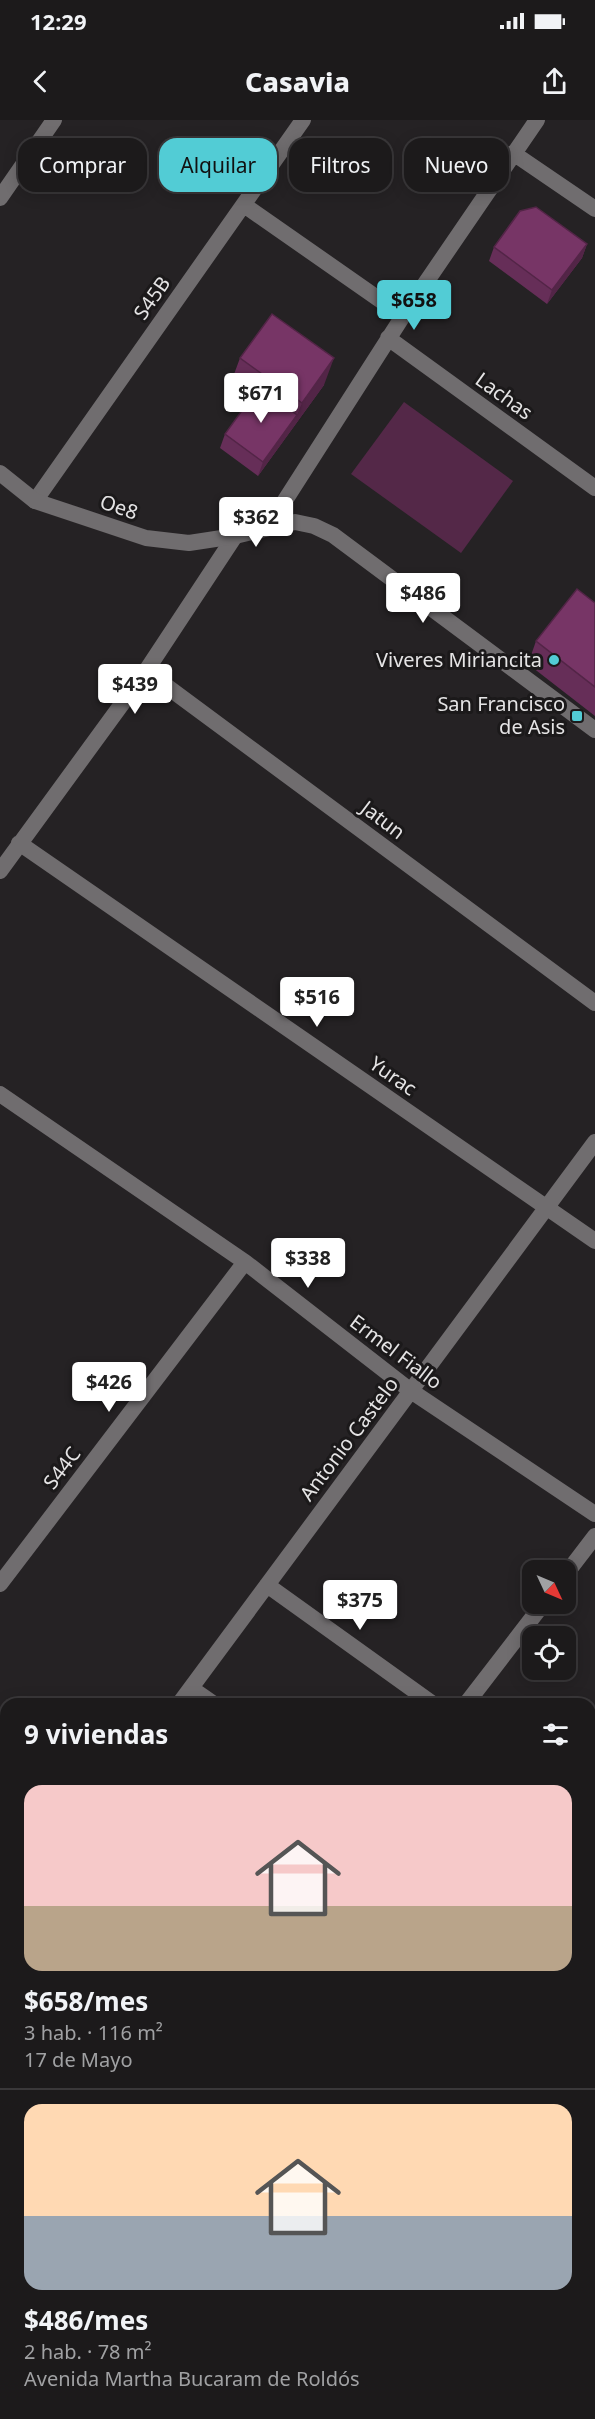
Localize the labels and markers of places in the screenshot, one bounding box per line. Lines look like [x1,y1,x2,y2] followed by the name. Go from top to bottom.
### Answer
[378,280,450,331] pin: $658
[225,373,297,424] pin: $671
[220,497,292,548] pin: $362
[387,573,459,624] pin: $486
[376,646,542,673] place label: Viveres Miriancita
[547,653,561,667] marker: Viveres Miriancita
[99,664,171,715] pin: $439
[437,690,565,740] place label: San Francisco de Asis
[570,709,584,723] marker: San Francisco de Asis
[281,977,353,1028] pin: $516
[272,1238,344,1289] pin: $338
[73,1362,145,1413] pin: $426
[324,1580,396,1631] pin: $375

